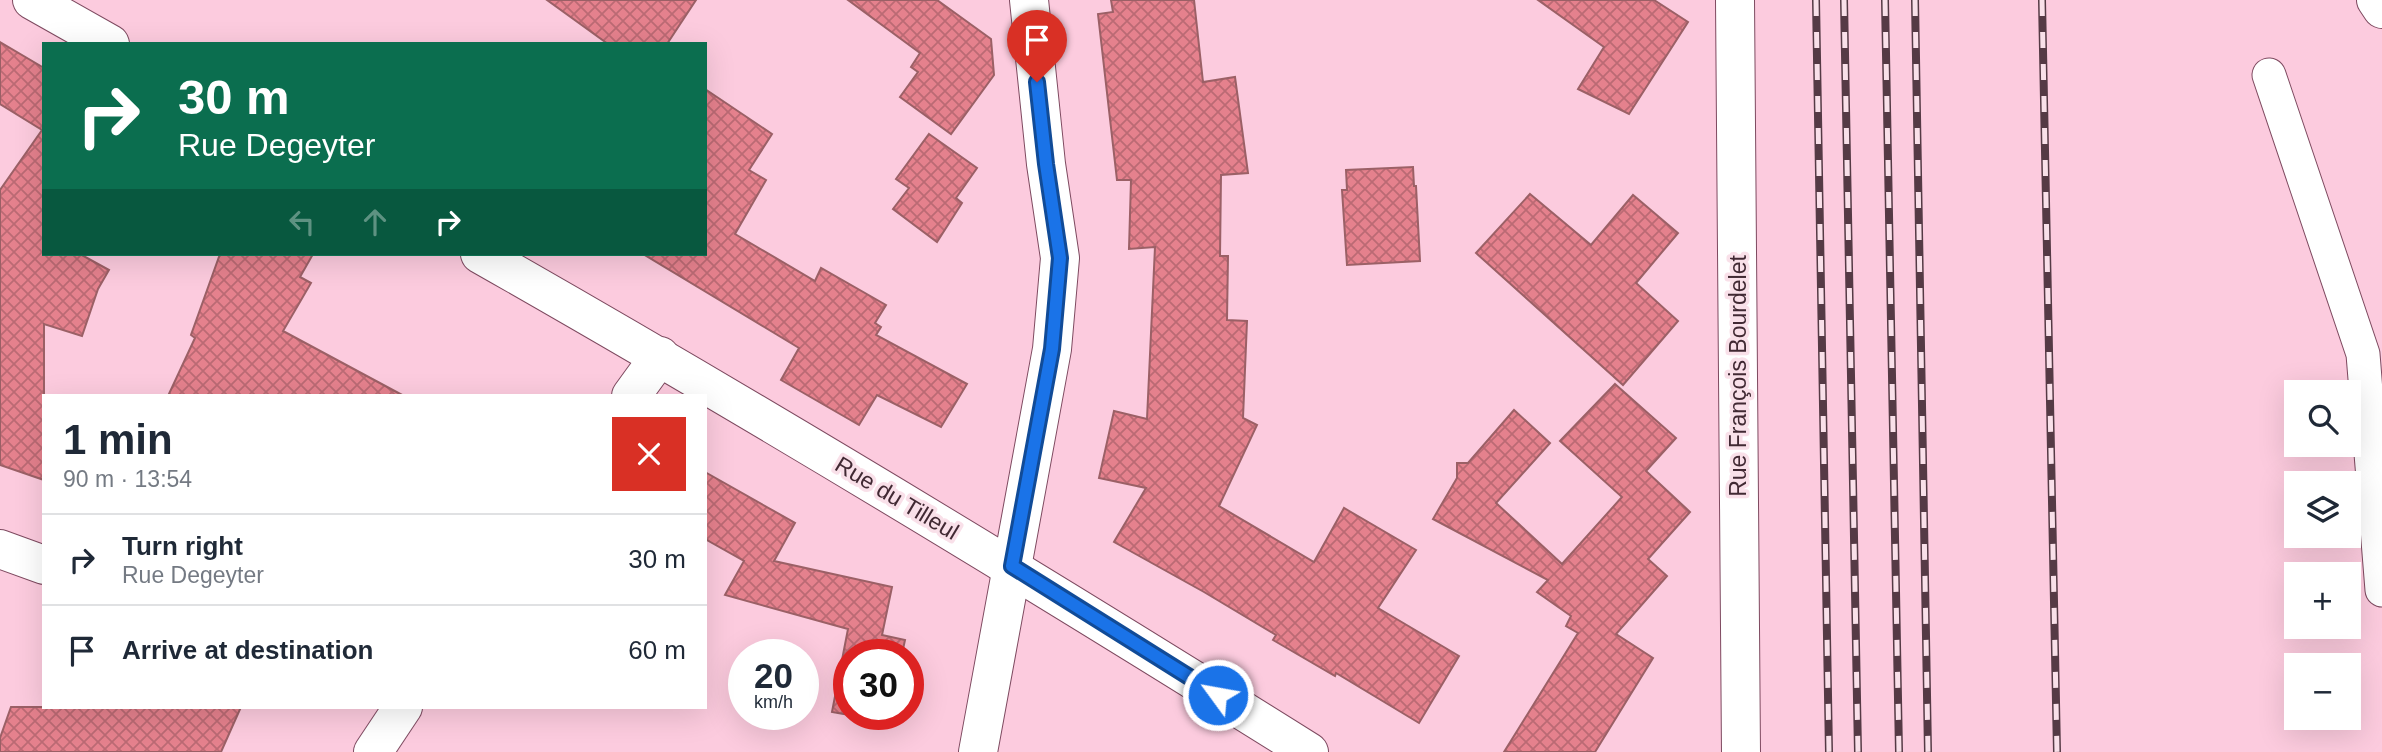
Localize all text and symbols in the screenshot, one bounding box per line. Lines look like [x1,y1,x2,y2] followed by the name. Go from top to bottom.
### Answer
[1007,10,1067,82] pin
[1018,21,1056,59] icon: arrive
[63,70,154,161] icon: right
[178,70,290,124] text: 30 m
[178,127,375,163] text: Rue Degeyter
[283,203,321,241] icon: left
[356,203,394,241] icon: ahead
[429,203,467,241] icon: right
[1725,255,1751,497] street label: Rue François Bourdelet
[2284,380,2361,730] map controls
[2284,380,2361,457] button: search
[63,416,173,463] text: 1 min
[612,417,686,491] button: close
[831,451,963,545] street label: Rue du Tilleul
[63,466,192,492] text: 90 m · 13:54
[2284,471,2361,548] button: layers
[122,531,243,561] text: Turn right
[63,541,101,579] icon: right
[628,544,686,574] text: 30 m
[122,562,264,588] text: Rue Degeyter
[2284,562,2361,639] button: +
[63,632,101,670] icon: arrive
[122,635,373,665] text: Arrive at destination
[628,635,686,665] text: 60 m
[833,639,924,730] speed limit sign: 30
[2284,653,2361,730] button: −
[754,656,793,695] text: 20
[1181,658,1255,732] position arrow
[754,692,793,712] text: km/h

